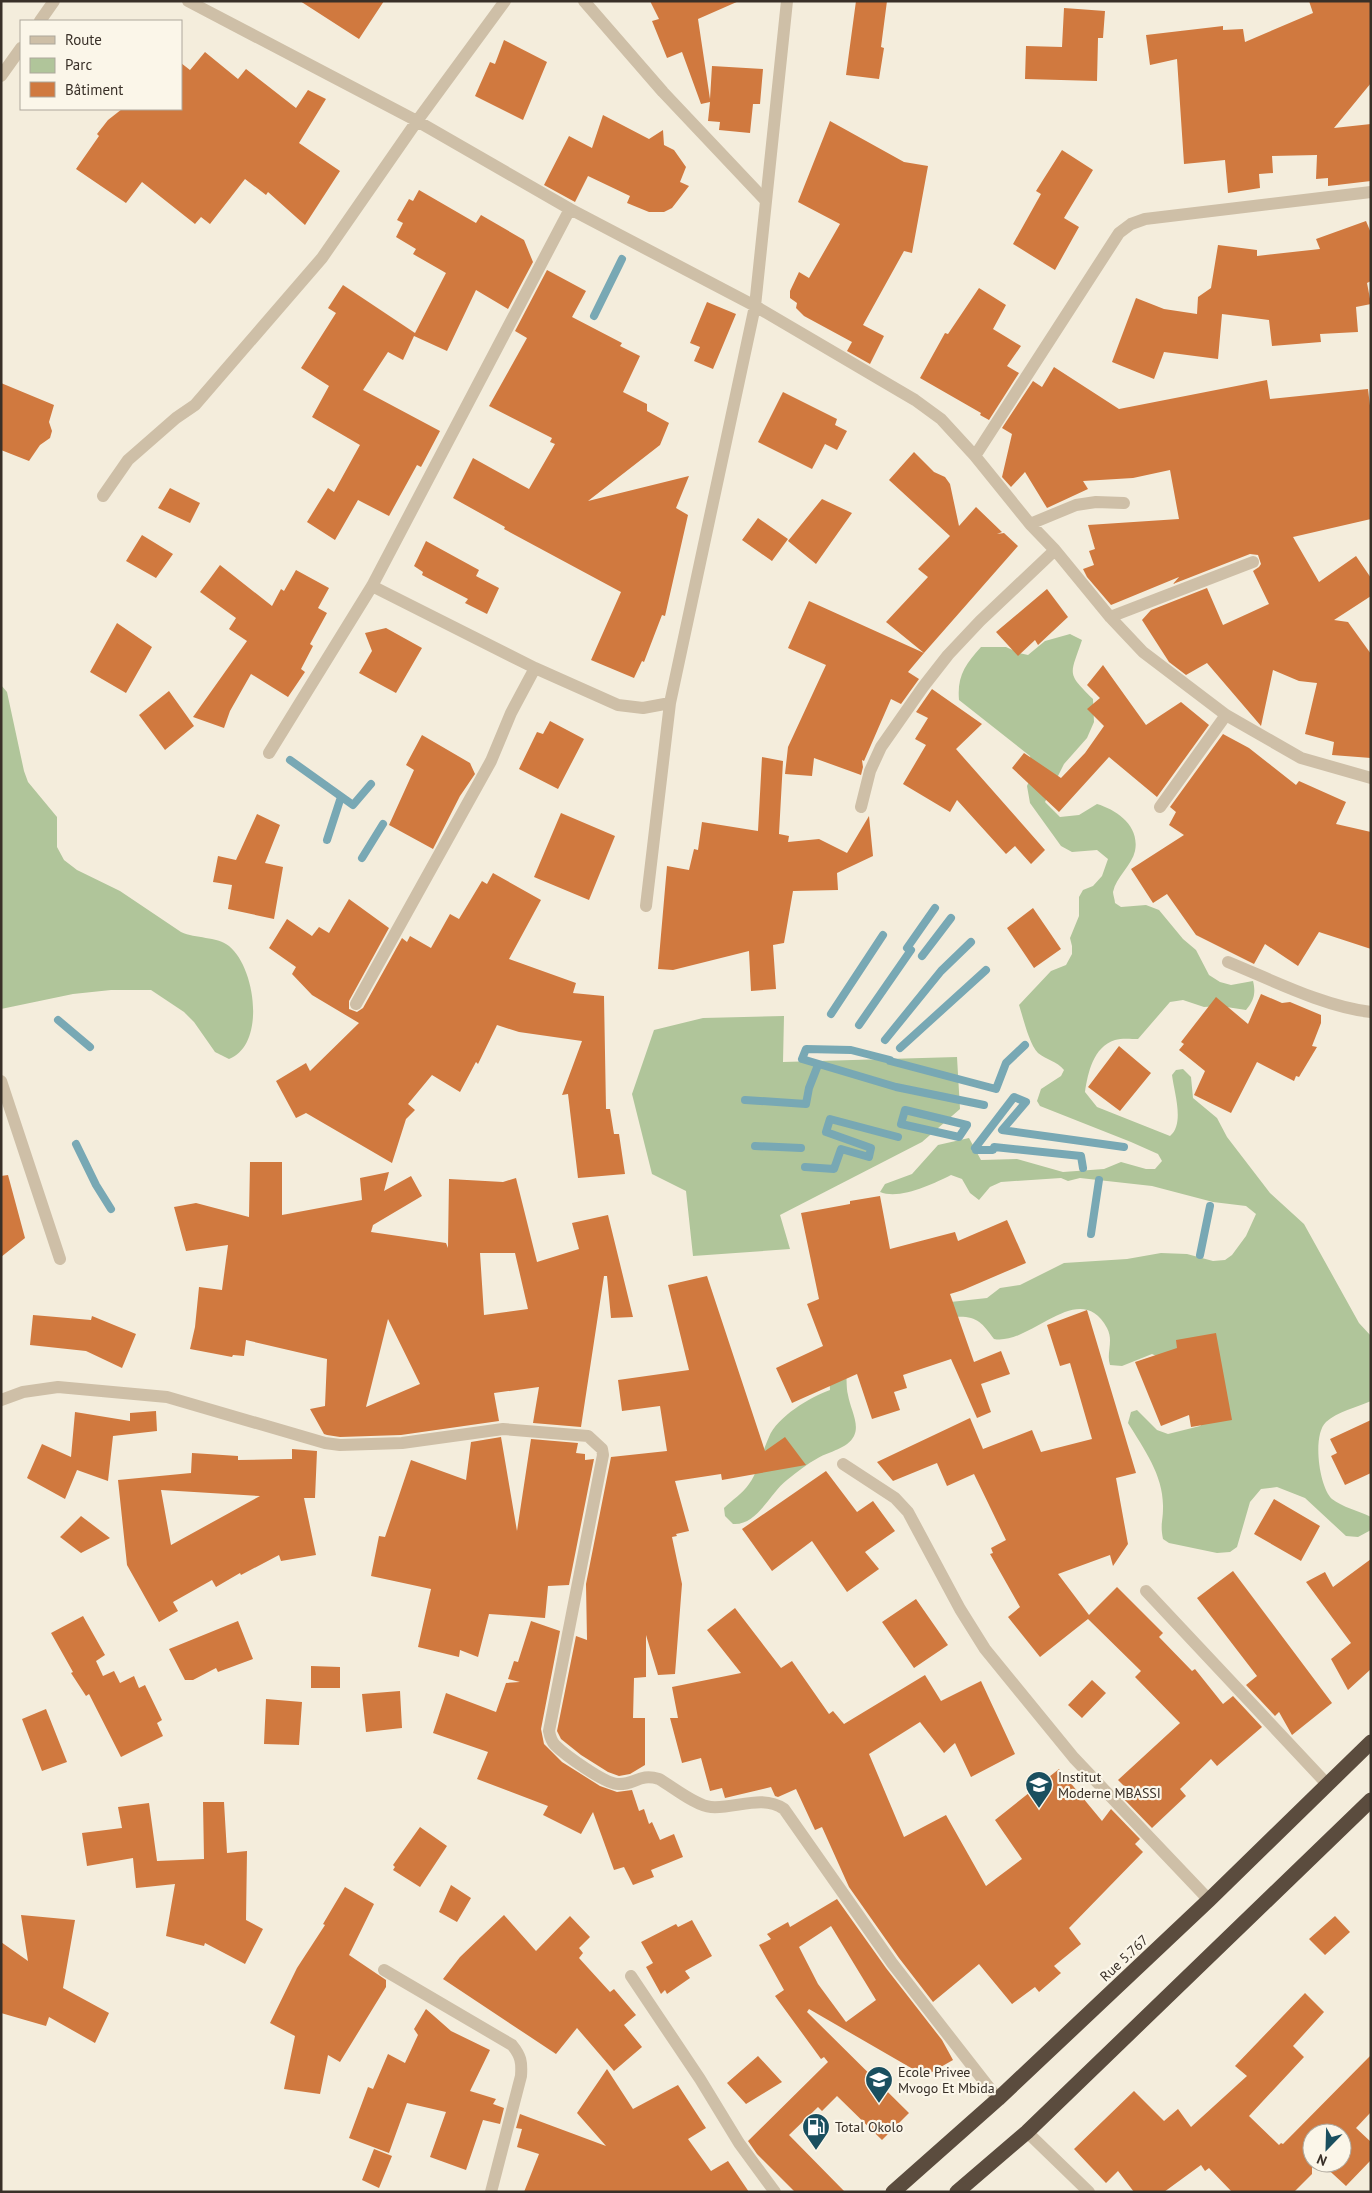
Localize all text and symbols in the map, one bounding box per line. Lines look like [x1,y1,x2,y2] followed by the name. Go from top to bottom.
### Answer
[20,20,182,110] legend
[65,30,102,49] text: Route
[65,55,92,74] text: Parc
[65,80,123,99] text: Bâtiment
[1058,1768,1161,1802] place label: Institut Moderne MBASSI
[1024,1770,1054,1809] school or university icon: Institut Moderne MBASSI
[1096,1931,1152,1985] street label: Rue 5.767
[898,2063,995,2097] place label: Ecole Privee Mvogo Et Mbida
[864,2065,894,2104] school or university icon: Ecole Privee Mvogo Et Mbida
[801,2112,831,2151] fuel station icon: Total Okolo
[835,2118,903,2136] place label: Total Okolo
[1302,2123,1352,2173] north arrow
[1314,2150,1330,2170] text: N

